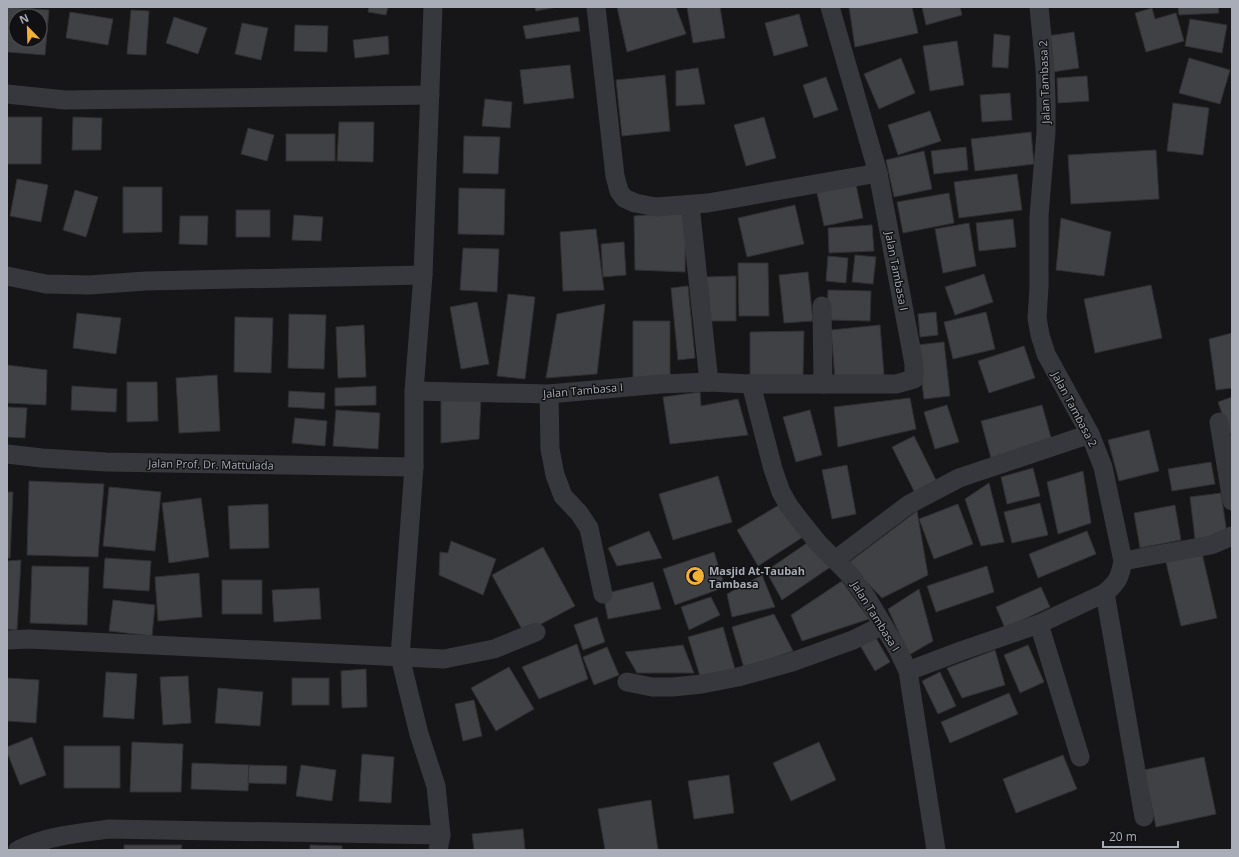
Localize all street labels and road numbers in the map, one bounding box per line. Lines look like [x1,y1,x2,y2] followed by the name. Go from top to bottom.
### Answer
[1035,40,1053,125] street label: Jalan Tambasa 2
[882,229,912,312] street label: Jalan Tambasa I
[1048,368,1101,449] street label: Jalan Tambasa 2
[541,379,624,401] street label: Jalan Tambasa I
[147,455,274,473] street label: Jalan Prof. Dr. Mattulada
[848,577,904,654] street label: Jalan Tambasa I

